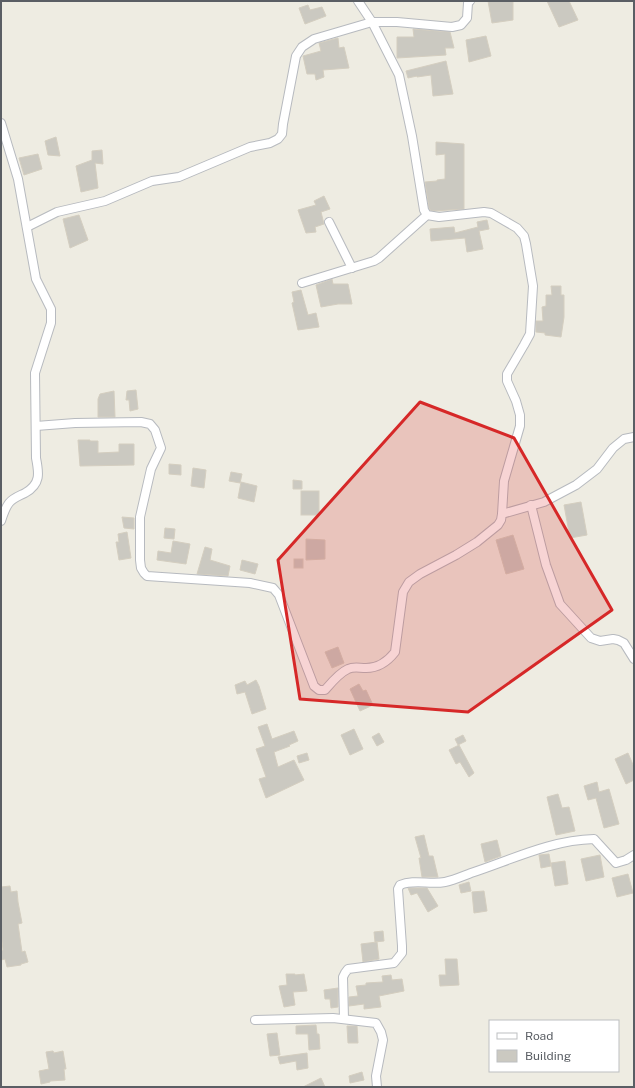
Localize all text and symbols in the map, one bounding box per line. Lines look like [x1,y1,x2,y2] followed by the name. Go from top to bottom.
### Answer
[489,1020,619,1072] legend
[525,1029,553,1043] text: Road
[525,1049,571,1063] text: Building

